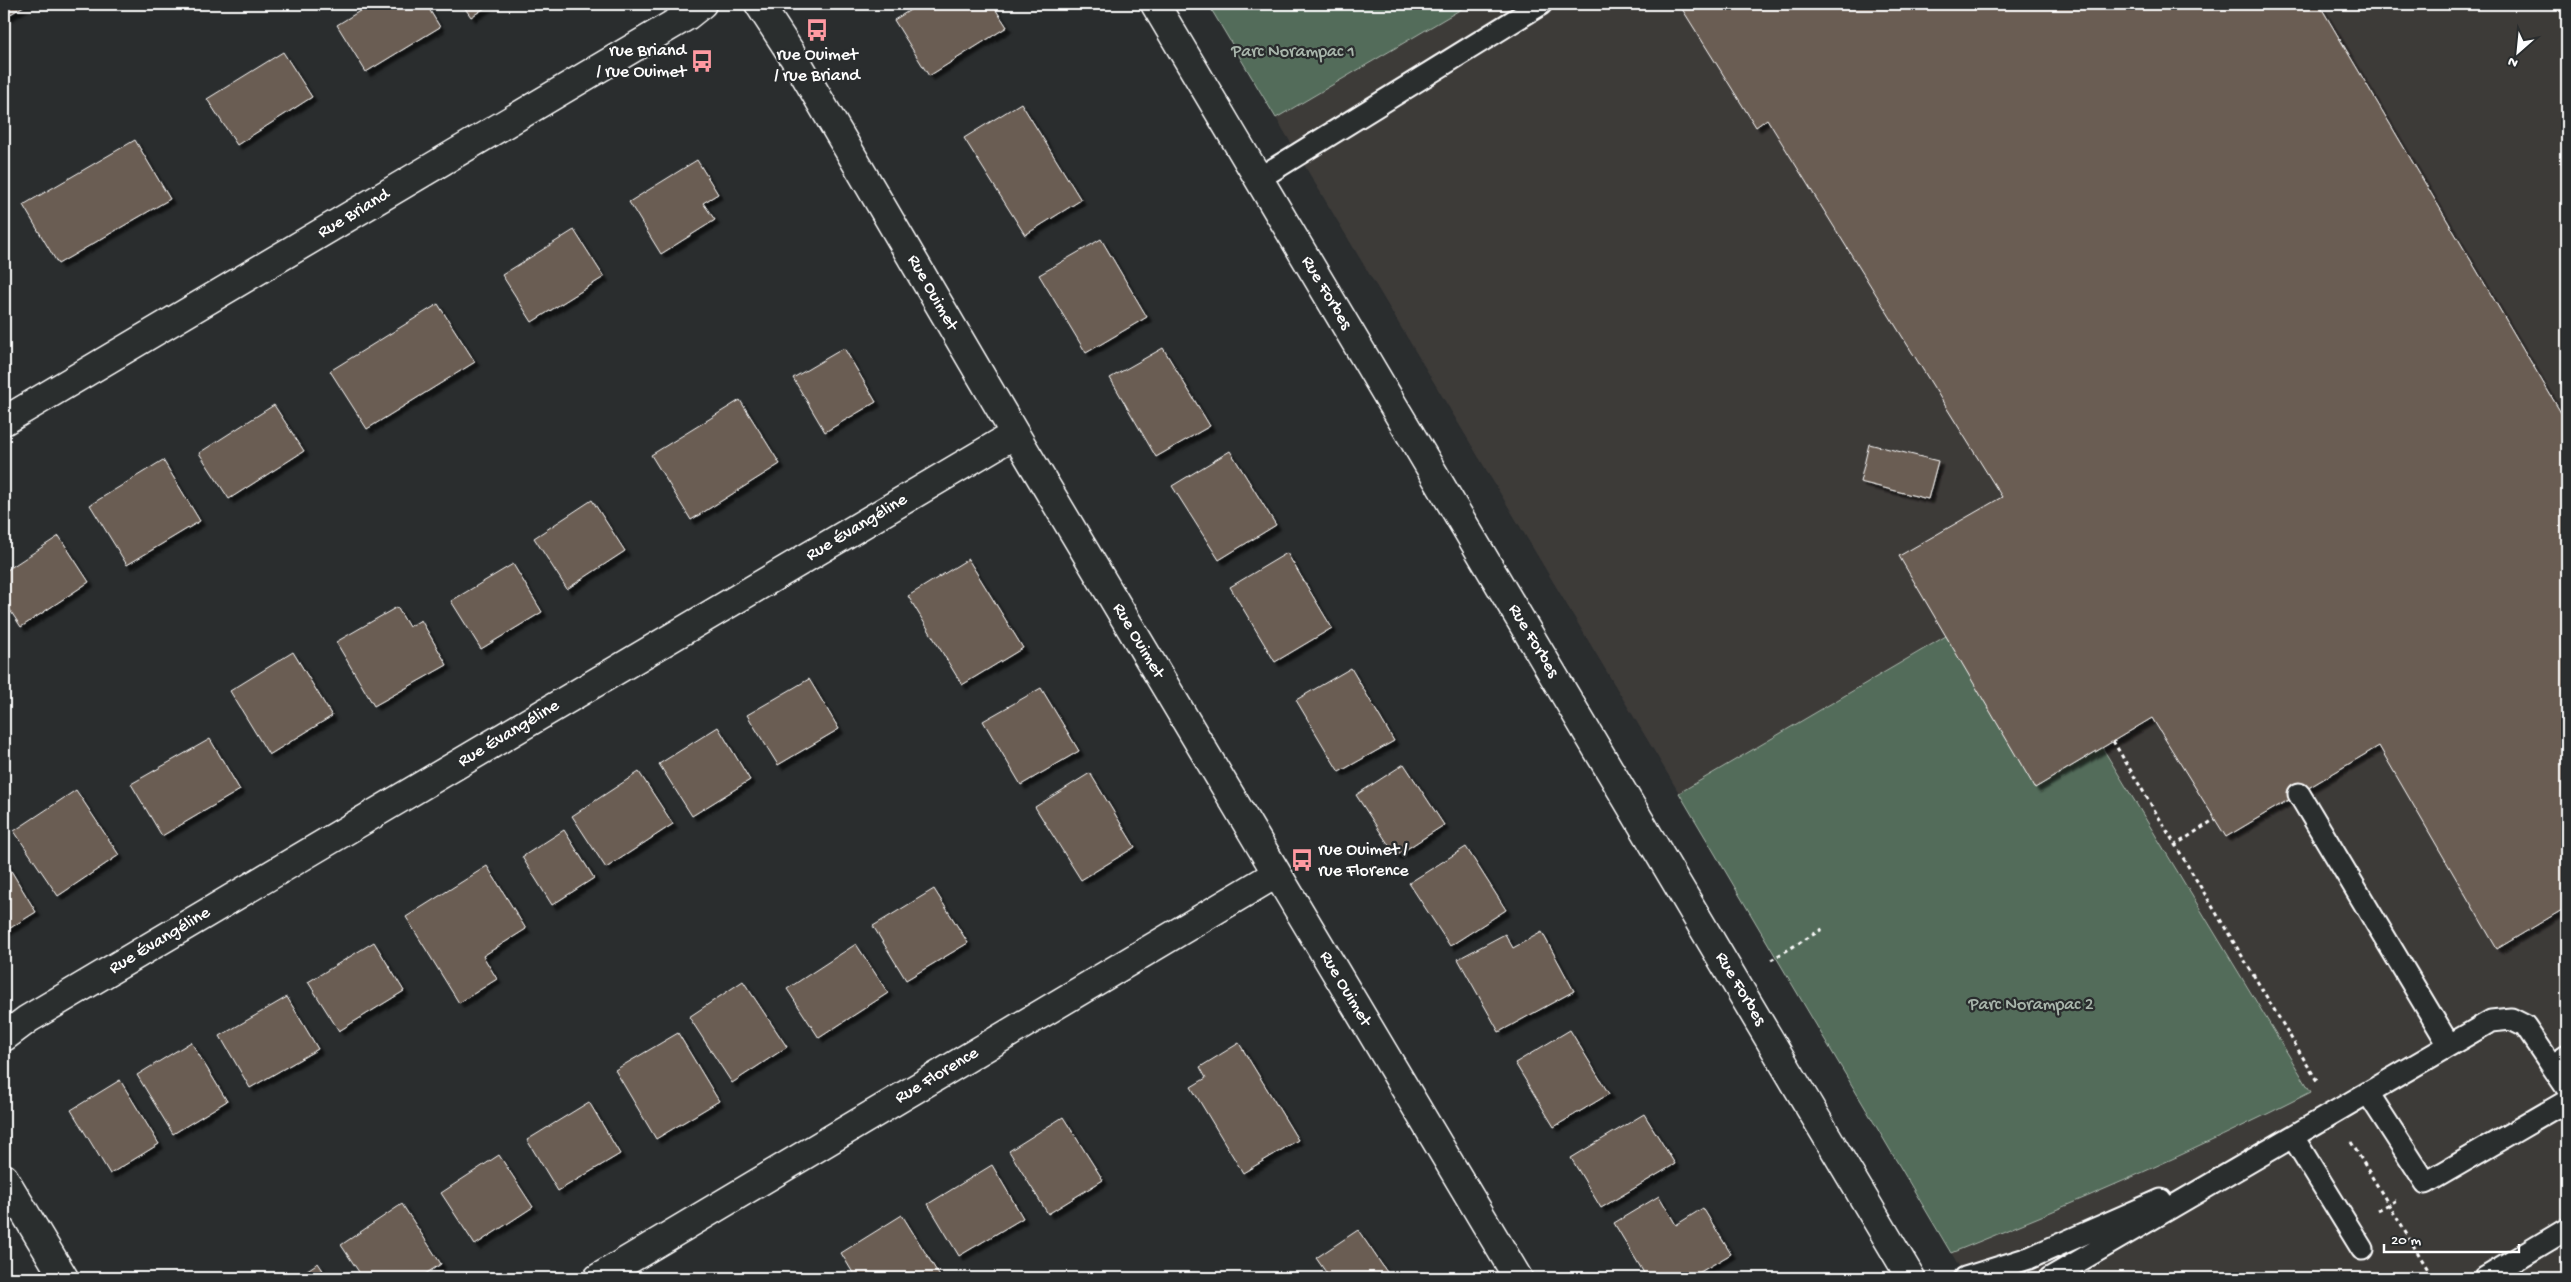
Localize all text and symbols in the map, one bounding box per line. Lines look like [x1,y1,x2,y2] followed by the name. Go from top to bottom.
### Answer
[804,17,830,43] bus stop icon: rue Ouimet / rue Briand
[2494,28,2544,78] north arrow
[596,41,688,83] place label: rue Briand / rue Ouimet
[1230,42,1355,63] park label: Parc Norampac 1
[774,45,861,87] place label: rue Ouimet / rue Briand
[689,48,715,74] bus stop icon: rue Briand / rue Ouimet
[2505,52,2521,71] text: N
[314,184,395,244] street label: Rue Briand
[902,251,963,336] street label: Rue Ouimet
[1296,253,1357,335] street label: Rue Forbes
[803,489,912,566] street label: Rue Évangéline
[1107,600,1169,684] street label: Rue Ouimet
[1503,601,1564,683] street label: Rue Forbes
[455,695,564,772] street label: Rue Évangéline
[1318,840,1409,882] place label: rue Ouimet / rue Florence
[1289,847,1315,873] bus stop icon: rue Ouimet / rue Florence
[106,902,215,979] street label: Rue Évangéline
[1314,948,1376,1032] street label: Rue Ouimet
[1710,949,1771,1031] street label: Rue Forbes
[1968,995,2094,1016] park label: Parc Norampac 2
[891,1043,983,1109] street label: Rue Florence
[2384,1222,2518,1254] scale bar
[2391,1232,2421,1250] text: 20 m

